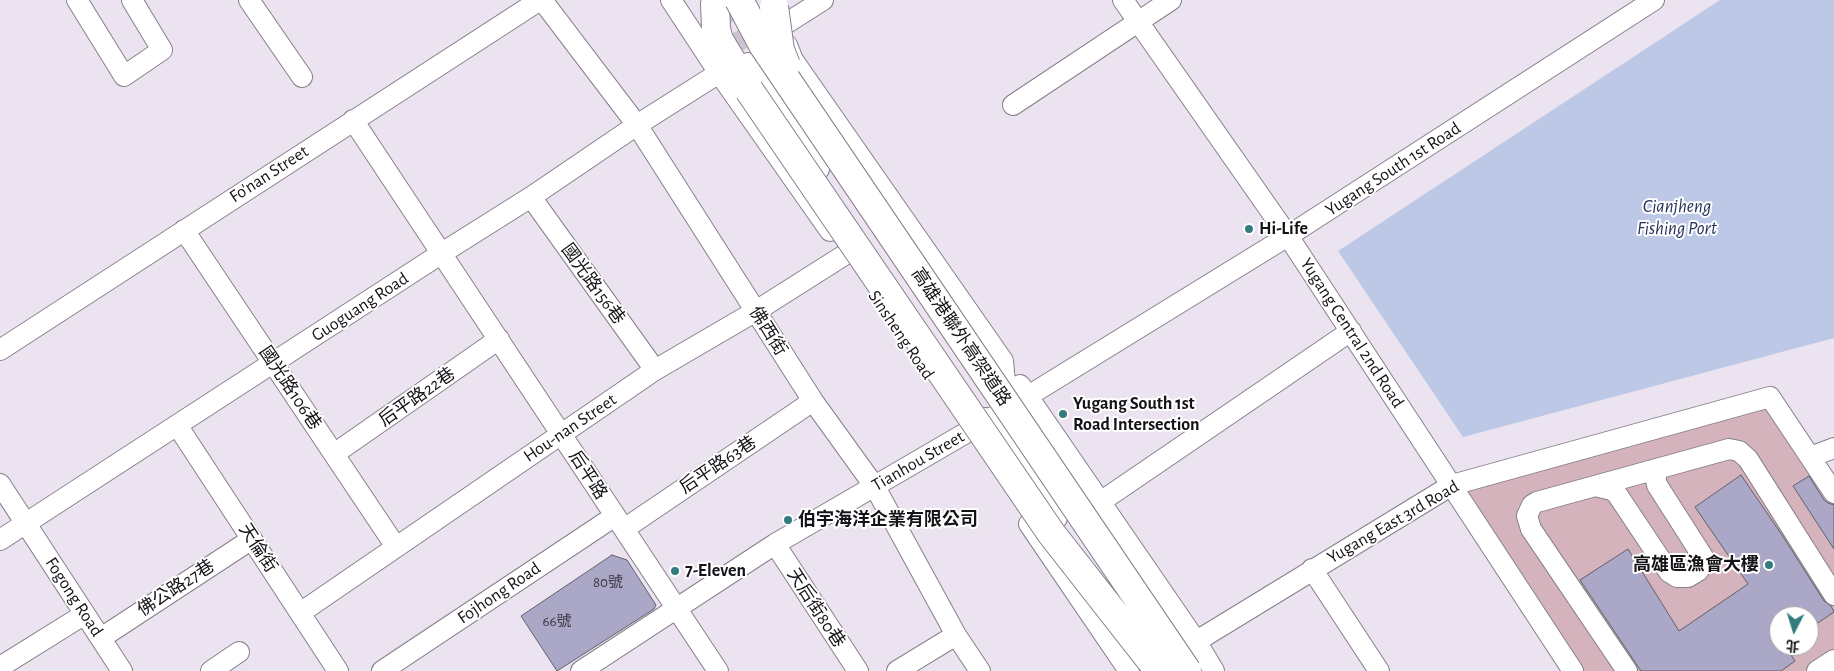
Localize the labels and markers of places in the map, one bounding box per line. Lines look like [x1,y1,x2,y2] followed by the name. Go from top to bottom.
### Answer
[1259,218,1308,240] place label: Hi-Life
[1243,223,1255,235] marker: Hi-Life
[1073,393,1200,436] place label: Yugang South 1st Road Intersection
[1057,408,1069,420] marker: Yugang South 1st Road Intersection
[798,509,978,531] place label: 伯宇海洋企業有限公司
[782,514,794,526] marker: 伯宇海洋企業有限公司
[1633,554,1759,576] place label: 高雄區漁會大樓
[1763,559,1775,571] marker: 高雄區漁會大樓
[685,560,746,582] place label: 7-Eleven
[669,565,681,577] marker: 7-Eleven

